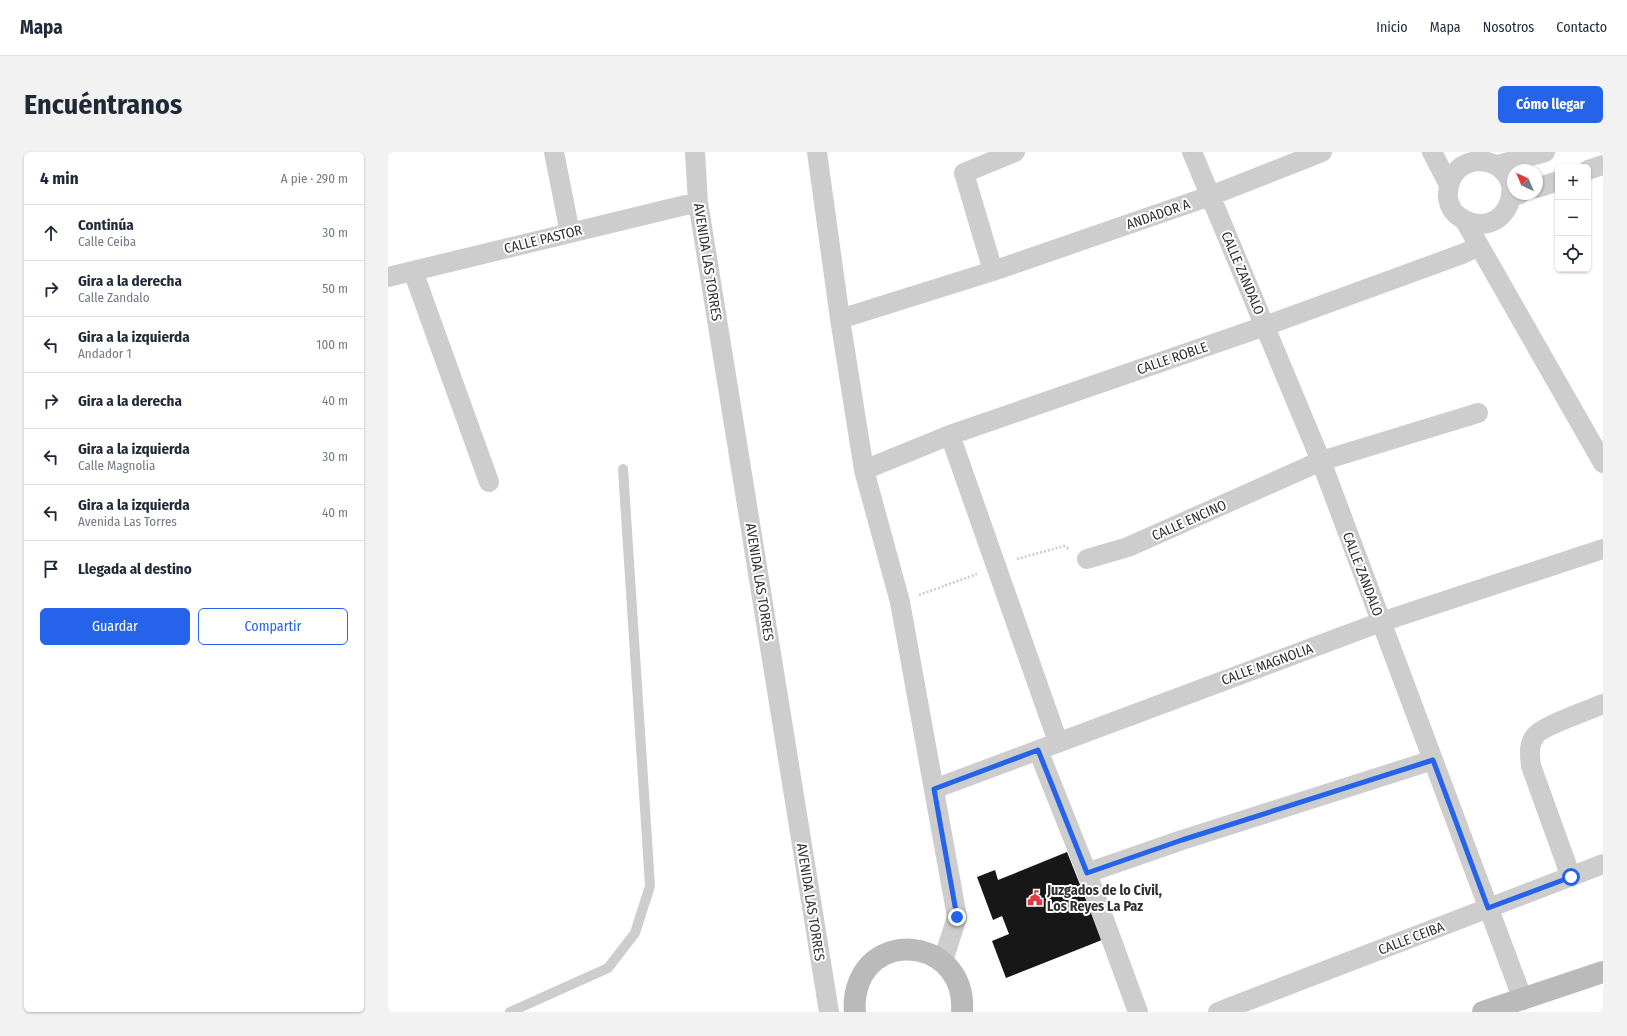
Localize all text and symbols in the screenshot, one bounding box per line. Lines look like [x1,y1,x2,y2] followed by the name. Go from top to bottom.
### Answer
[20,16,63,39] text: Mapa
[1376,19,1408,36] text: Inicio
[1430,19,1461,36] text: Mapa
[1483,19,1534,36] text: Nosotros
[1556,19,1607,36] text: Contacto
[1498,86,1603,123] button: Cómo llegar
[24,88,182,121] text: Encuéntranos
[1507,164,1543,200] north arrow
[1555,164,1591,272] map controls
[1555,164,1591,200] button: +
[40,168,79,189] text: 4 min
[281,171,348,186] text: A pie · 290 m
[1124,195,1193,233] street label: ANDADOR A
[1555,200,1591,236] button: −
[690,202,725,322] street label: AVENIDA LAS TORRES
[78,216,134,234] text: Continúa
[40,222,62,244] icon: ahead
[502,222,584,257] street label: CALLE PASTOR
[322,225,348,240] text: 30 m
[1217,229,1268,318] street label: CALLE ZANDALO
[78,234,136,249] text: Calle Ceiba
[1555,236,1591,272] button: locate
[78,272,182,290] text: Gira a la derecha
[40,278,62,300] icon: right
[322,281,348,296] text: 50 m
[78,290,150,305] text: Calle Zandalo
[78,328,190,346] text: Gira a la izquierda
[40,334,62,356] icon: left
[316,337,348,352] text: 100 m
[1135,338,1210,378] street label: CALLE ROBLE
[78,346,132,361] text: Andador 1
[40,390,62,412] icon: right
[78,392,182,410] text: Gira a la derecha
[322,393,348,408] text: 40 m
[78,440,190,458] text: Gira a la izquierda
[40,446,62,468] icon: left
[322,449,348,464] text: 30 m
[78,458,155,473] text: Calle Magnolia
[78,496,190,514] text: Gira a la izquierda
[1149,496,1229,544] street label: CALLE ENCINO
[40,502,62,524] icon: left
[322,505,348,520] text: 40 m
[78,514,177,529] text: Avenida Las Torres
[742,522,777,642] street label: AVENIDA LAS TORRES
[1339,530,1386,619] street label: CALLE ZANDALO
[40,558,62,580] icon: arrive
[78,560,192,578] text: Llegada al destino
[40,608,190,645] button: Guardar
[198,608,348,645] button: Compartir
[1219,640,1316,689] street label: CALLE MAGNOLIA
[793,842,828,962] street label: AVENIDA LAS TORRES
[1562,868,1580,886] route start
[1046,882,1162,915] place label: Juzgados de lo Civil, Los Reyes La Paz
[1026,889,1044,907] public building icon: Juzgados de lo Civil, Los Reyes La Paz
[948,908,966,926] route end
[1376,918,1447,959] street label: CALLE CEIBA

